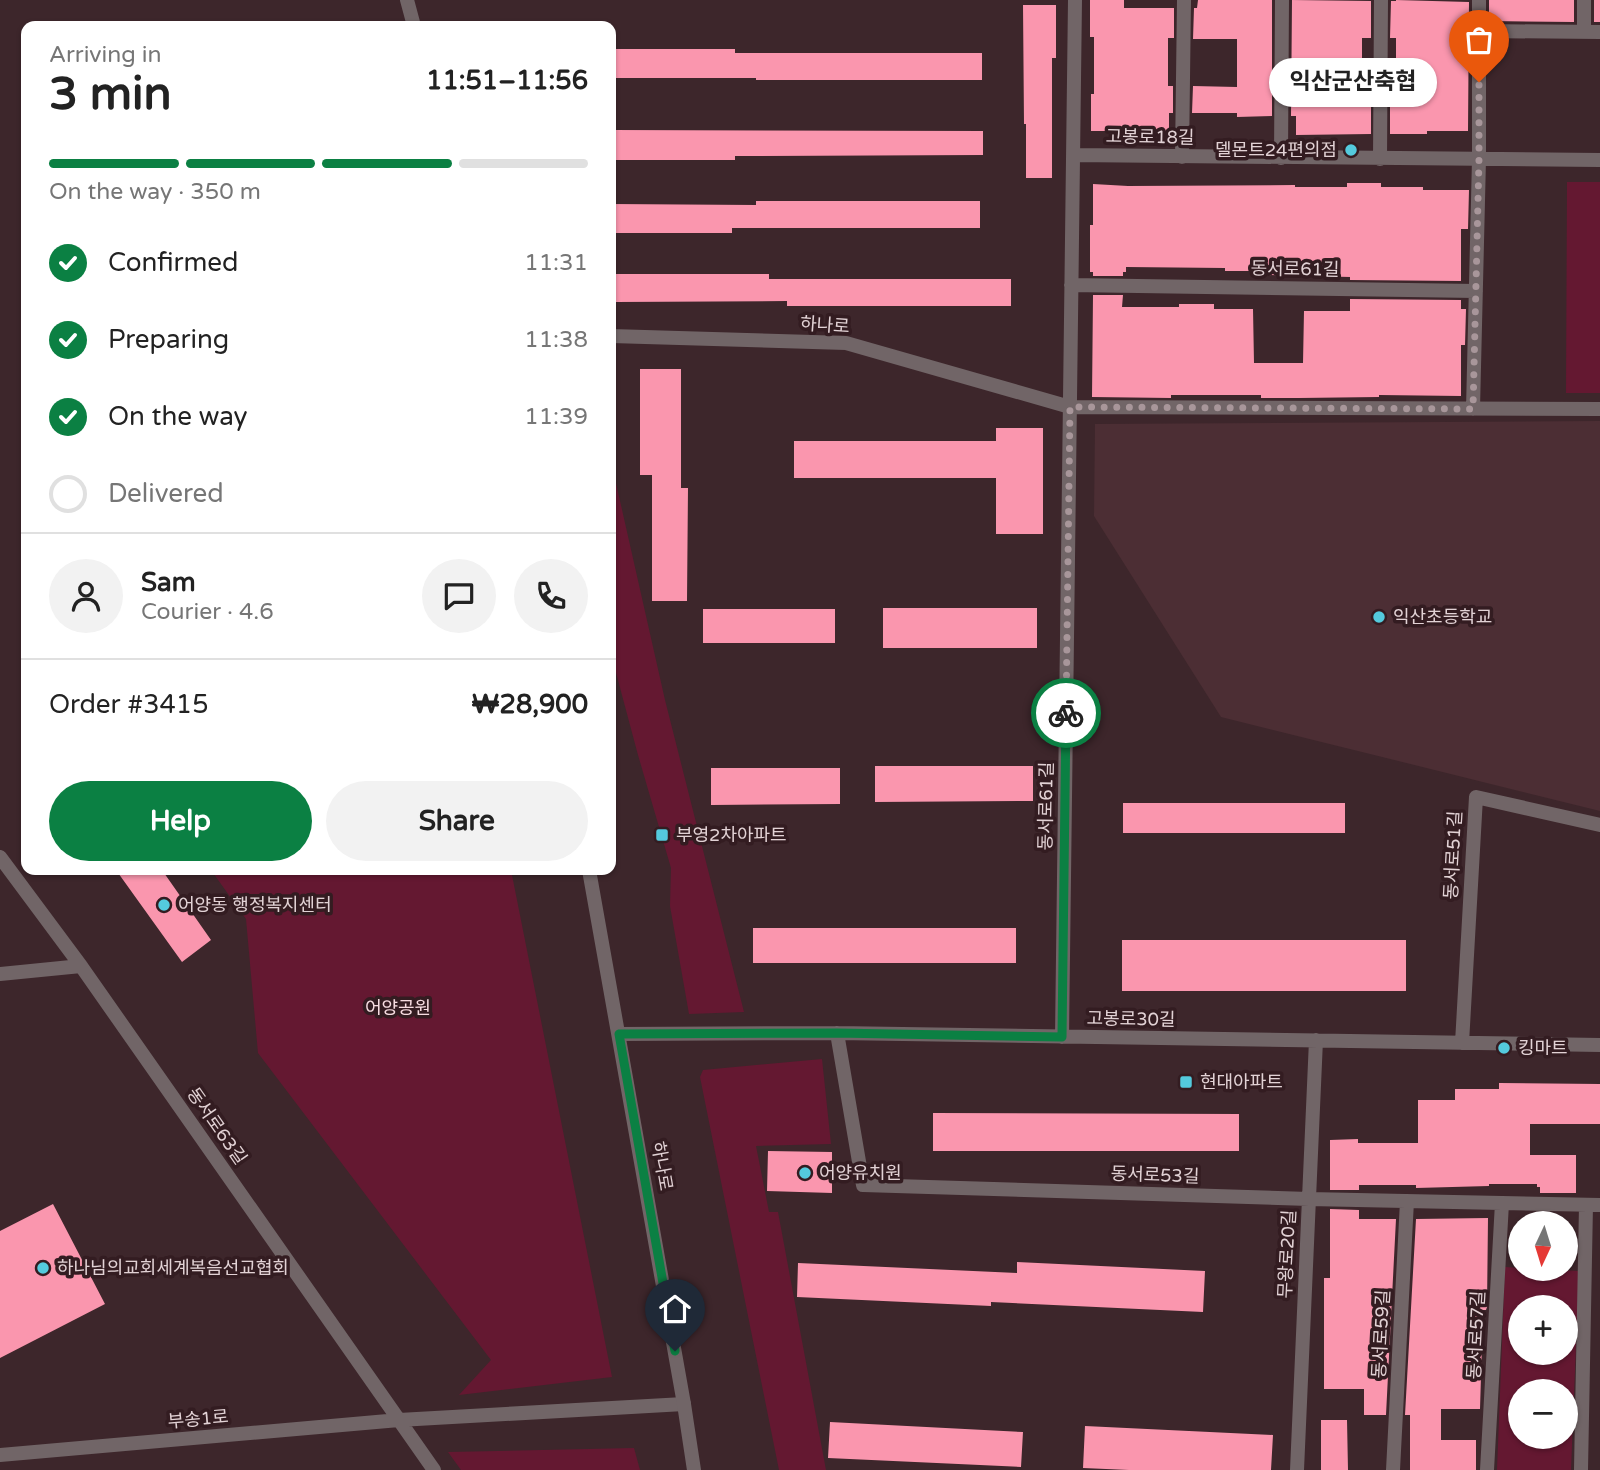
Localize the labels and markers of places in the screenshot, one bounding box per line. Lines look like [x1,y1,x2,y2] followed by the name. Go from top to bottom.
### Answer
[1449,10,1509,82] pin
[1269,57,1437,106] callout: 익산군산축협
[1215,139,1337,161] place label: 델몬트24편의점
[1343,142,1359,158] marker: 델몬트24편의점
[1393,606,1492,628] place label: 익산초등학교
[1371,609,1387,625] marker: 익산초등학교
[676,824,787,846] place label: 부영2차아파트
[654,827,670,843] marker: 부영2차아파트
[178,894,332,916] place label: 어양동 행정복지센터
[156,897,172,913] marker: 어양동 행정복지센터
[1518,1037,1568,1059] place label: 킹마트
[1496,1040,1512,1056] marker: 킹마트
[1200,1071,1283,1093] place label: 현대아파트
[1178,1074,1194,1090] marker: 현대아파트
[819,1162,902,1184] place label: 어양유치원
[797,1165,813,1181] marker: 어양유치원
[57,1257,289,1279] place label: 하나님의교회세계복음선교협회
[35,1260,51,1276] marker: 하나님의교회세계복음선교협회
[645,1279,705,1351] pin

